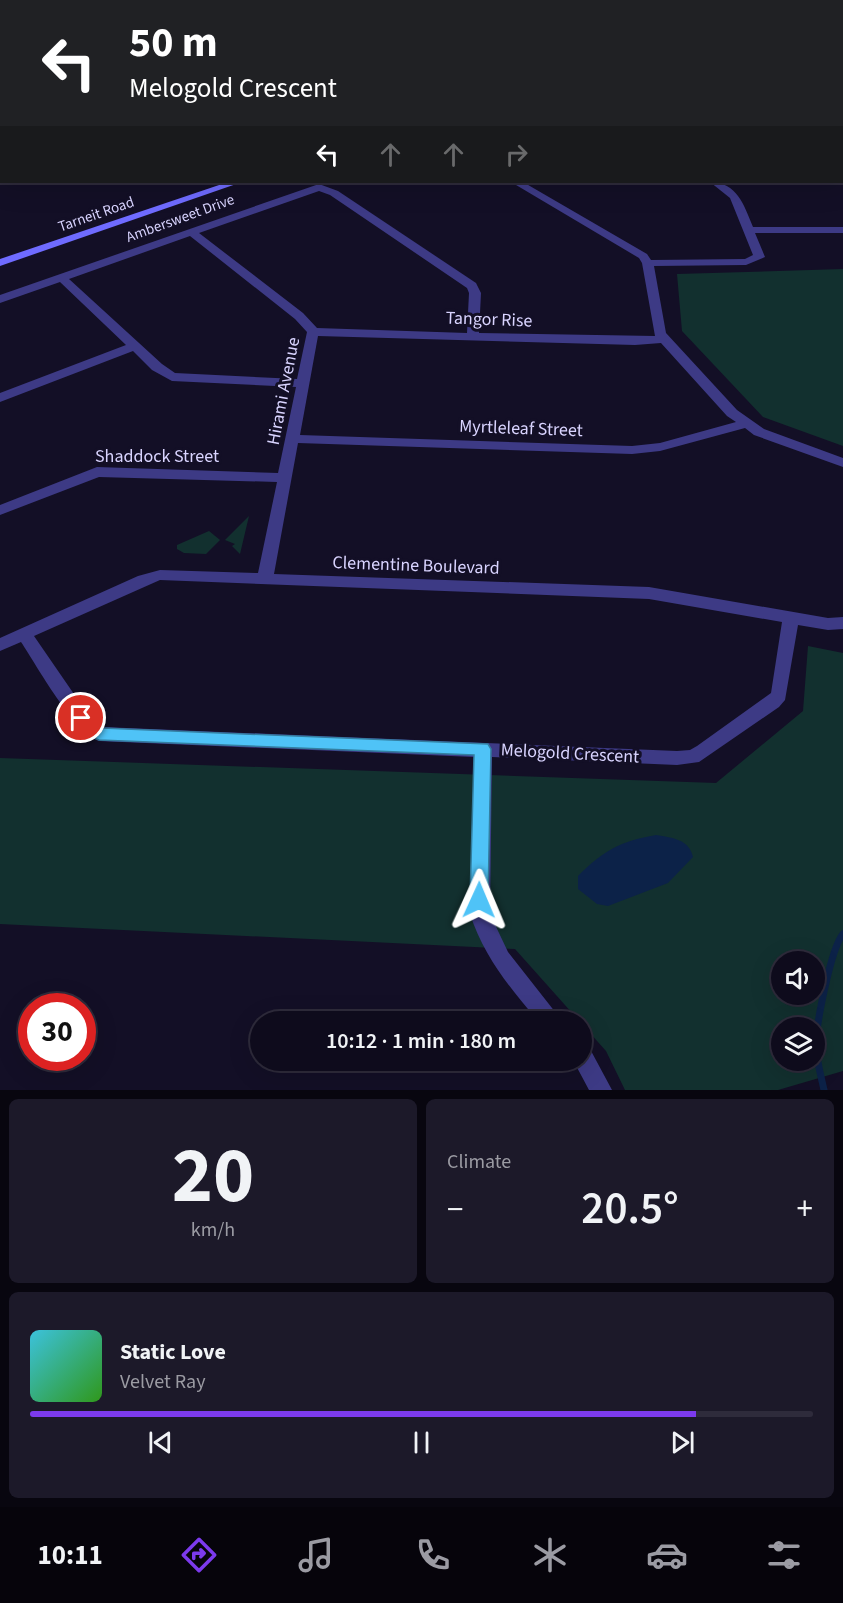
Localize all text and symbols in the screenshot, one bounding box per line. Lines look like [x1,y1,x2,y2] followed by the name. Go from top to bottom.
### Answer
[129,13,218,73] text: 50 m
[30,24,108,102] icon: left
[129,69,337,108] text: Melogold Crescent
[311,138,344,171] icon: left
[374,138,407,171] icon: ahead
[437,138,470,171] icon: ahead
[500,138,533,171] icon: right
[123,189,237,248] street label: Ambersweet Drive
[55,192,137,237] street label: Tarneit Road
[445,305,533,334] street label: Tangor Rise
[261,335,306,447] street label: Hirami Avenue
[459,414,583,443] street label: Myrtleleaf Street
[95,444,219,469] street label: Shaddock Street
[332,550,500,581] street label: Clementine Boulevard
[55,692,106,743] pin
[64,701,97,734] icon: arrive
[500,737,640,770] street label: Melogold Crescent
[447,868,511,932] position arrow
[771,951,825,1071] map controls
[771,951,825,1005] button: sound
[18,993,96,1071] speed limit sign: 30
[771,1017,825,1071] button: layers
[326,1025,516,1057] text: 10:12 · 1 min · 180 m
[172,1121,254,1232] text: 20
[447,1148,511,1176] text: Climate
[581,1177,679,1241] text: 20.5°
[447,1186,463,1233] text: −
[797,1186,813,1233] text: +
[191,1216,235,1244] text: km/h
[120,1336,226,1368] text: Static Love
[120,1368,206,1396] text: Velvet Ray
[144,1426,177,1459] icon: previous
[405,1426,438,1459] icon: pause
[666,1426,699,1459] icon: next
[178,1534,220,1576] icon: directions
[295,1534,337,1576] icon: music
[412,1534,454,1576] icon: phone
[529,1534,571,1576] icon: climate
[646,1534,688,1576] icon: car
[763,1534,805,1576] icon: filters
[38,1536,103,1575] text: 10:11

